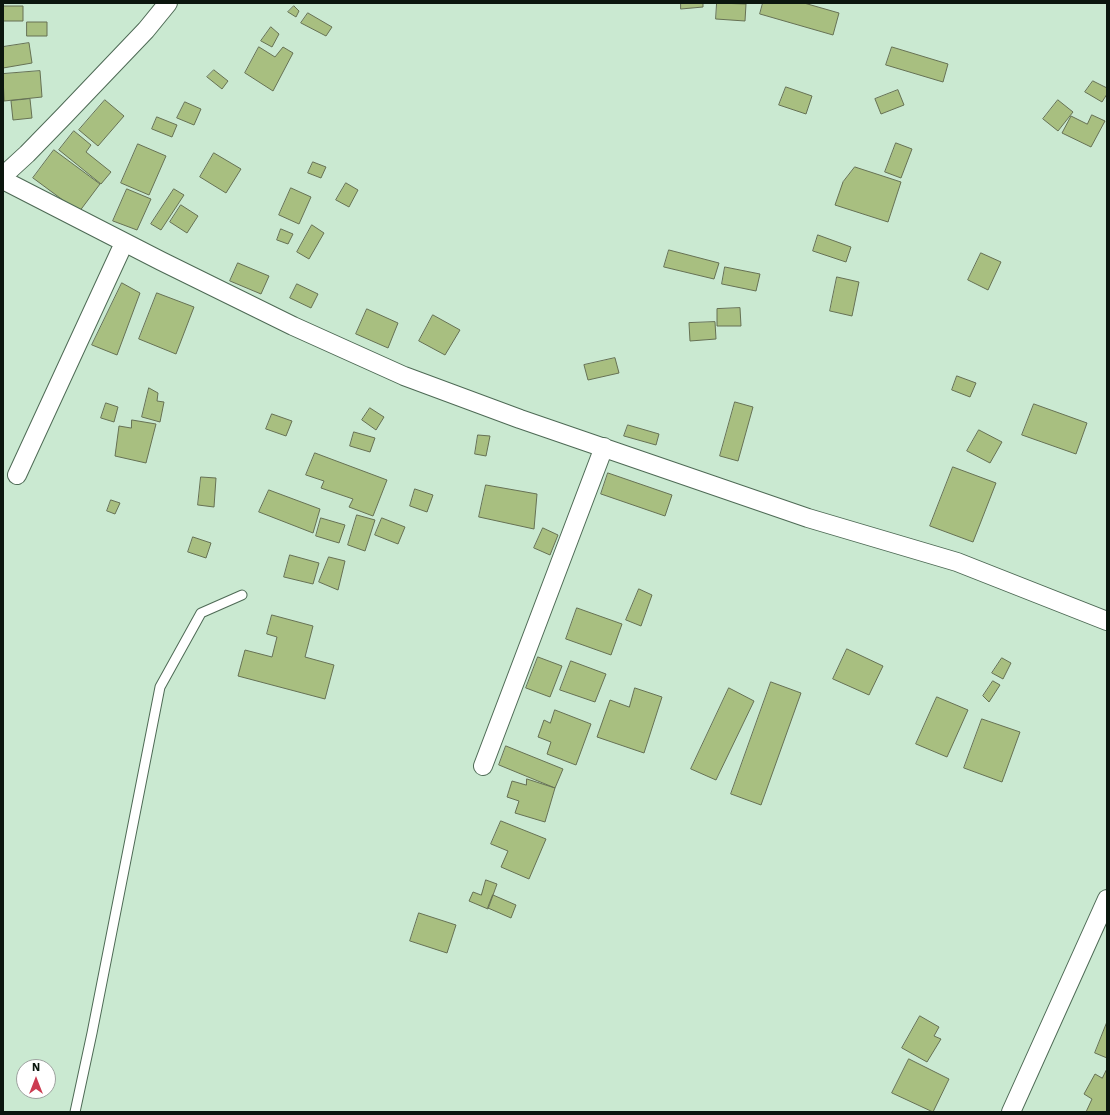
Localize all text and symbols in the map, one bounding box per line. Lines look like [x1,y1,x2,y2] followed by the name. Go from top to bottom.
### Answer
[16,1059,56,1099] north arrow
[32,1061,40,1074] text: N

